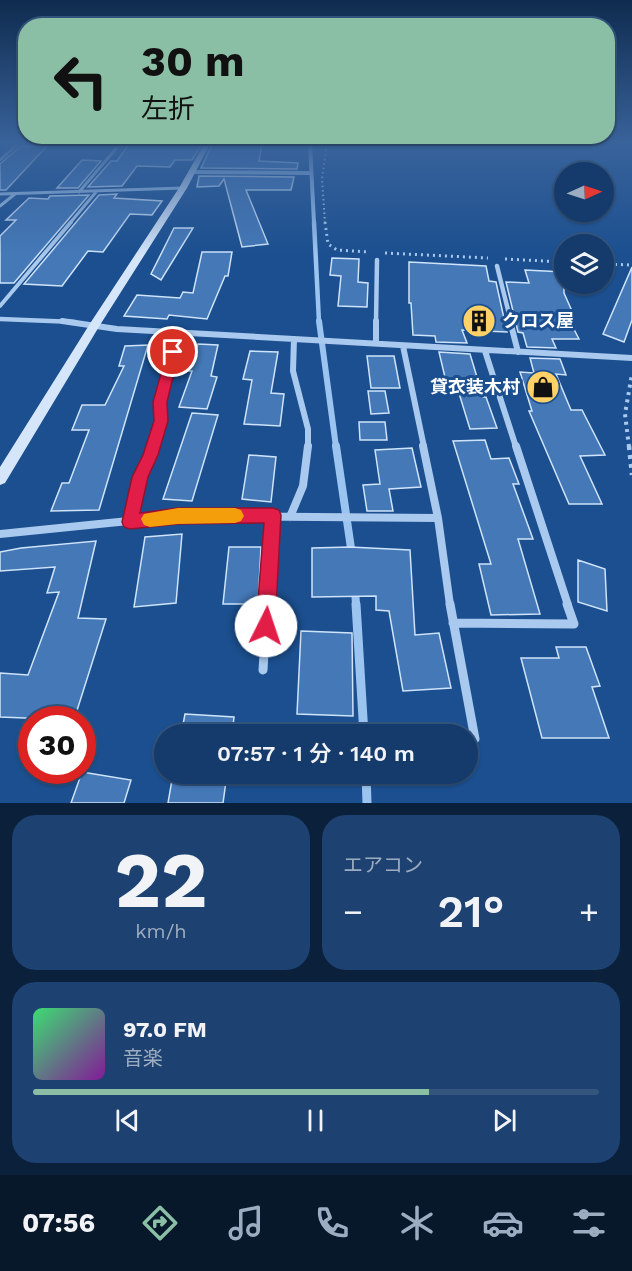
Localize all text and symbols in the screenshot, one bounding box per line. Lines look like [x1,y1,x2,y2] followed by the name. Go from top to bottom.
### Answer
[141,37,245,86] text: 30 m
[42,42,120,120] icon: left
[141,93,195,125] text: 左折
[554,162,614,222] north arrow
[554,162,614,294] map controls
[554,234,614,294] button: layers
[461,303,497,339] building icon: クロス屋
[502,310,574,331] place label: クロス屋
[147,326,198,377] pin
[156,335,189,368] icon: arrive
[525,369,561,405] shop icon: 貸衣装木村
[430,376,520,397] place label: 貸衣装木村
[234,594,298,658] position arrow
[18,706,96,784] speed limit sign: 30
[217,741,415,766] text: 07:57 · 1 分 · 140 m
[115,834,207,926] text: 22
[343,853,423,877] text: エアコン
[437,885,505,938] text: 21°
[343,892,363,931] text: −
[579,892,599,931] text: +
[135,919,187,943] text: km/h
[123,1017,207,1042] text: 97.0 FM
[123,1046,163,1070] text: 音楽
[111,1104,144,1137] icon: previous
[299,1104,332,1137] icon: pause
[488,1104,521,1137] icon: next
[139,1202,181,1244] icon: directions
[225,1202,267,1244] icon: music
[311,1202,353,1244] icon: phone
[396,1202,438,1244] icon: climate
[482,1202,524,1244] icon: car
[568,1202,610,1244] icon: filters
[22,1207,95,1239] text: 07:56

